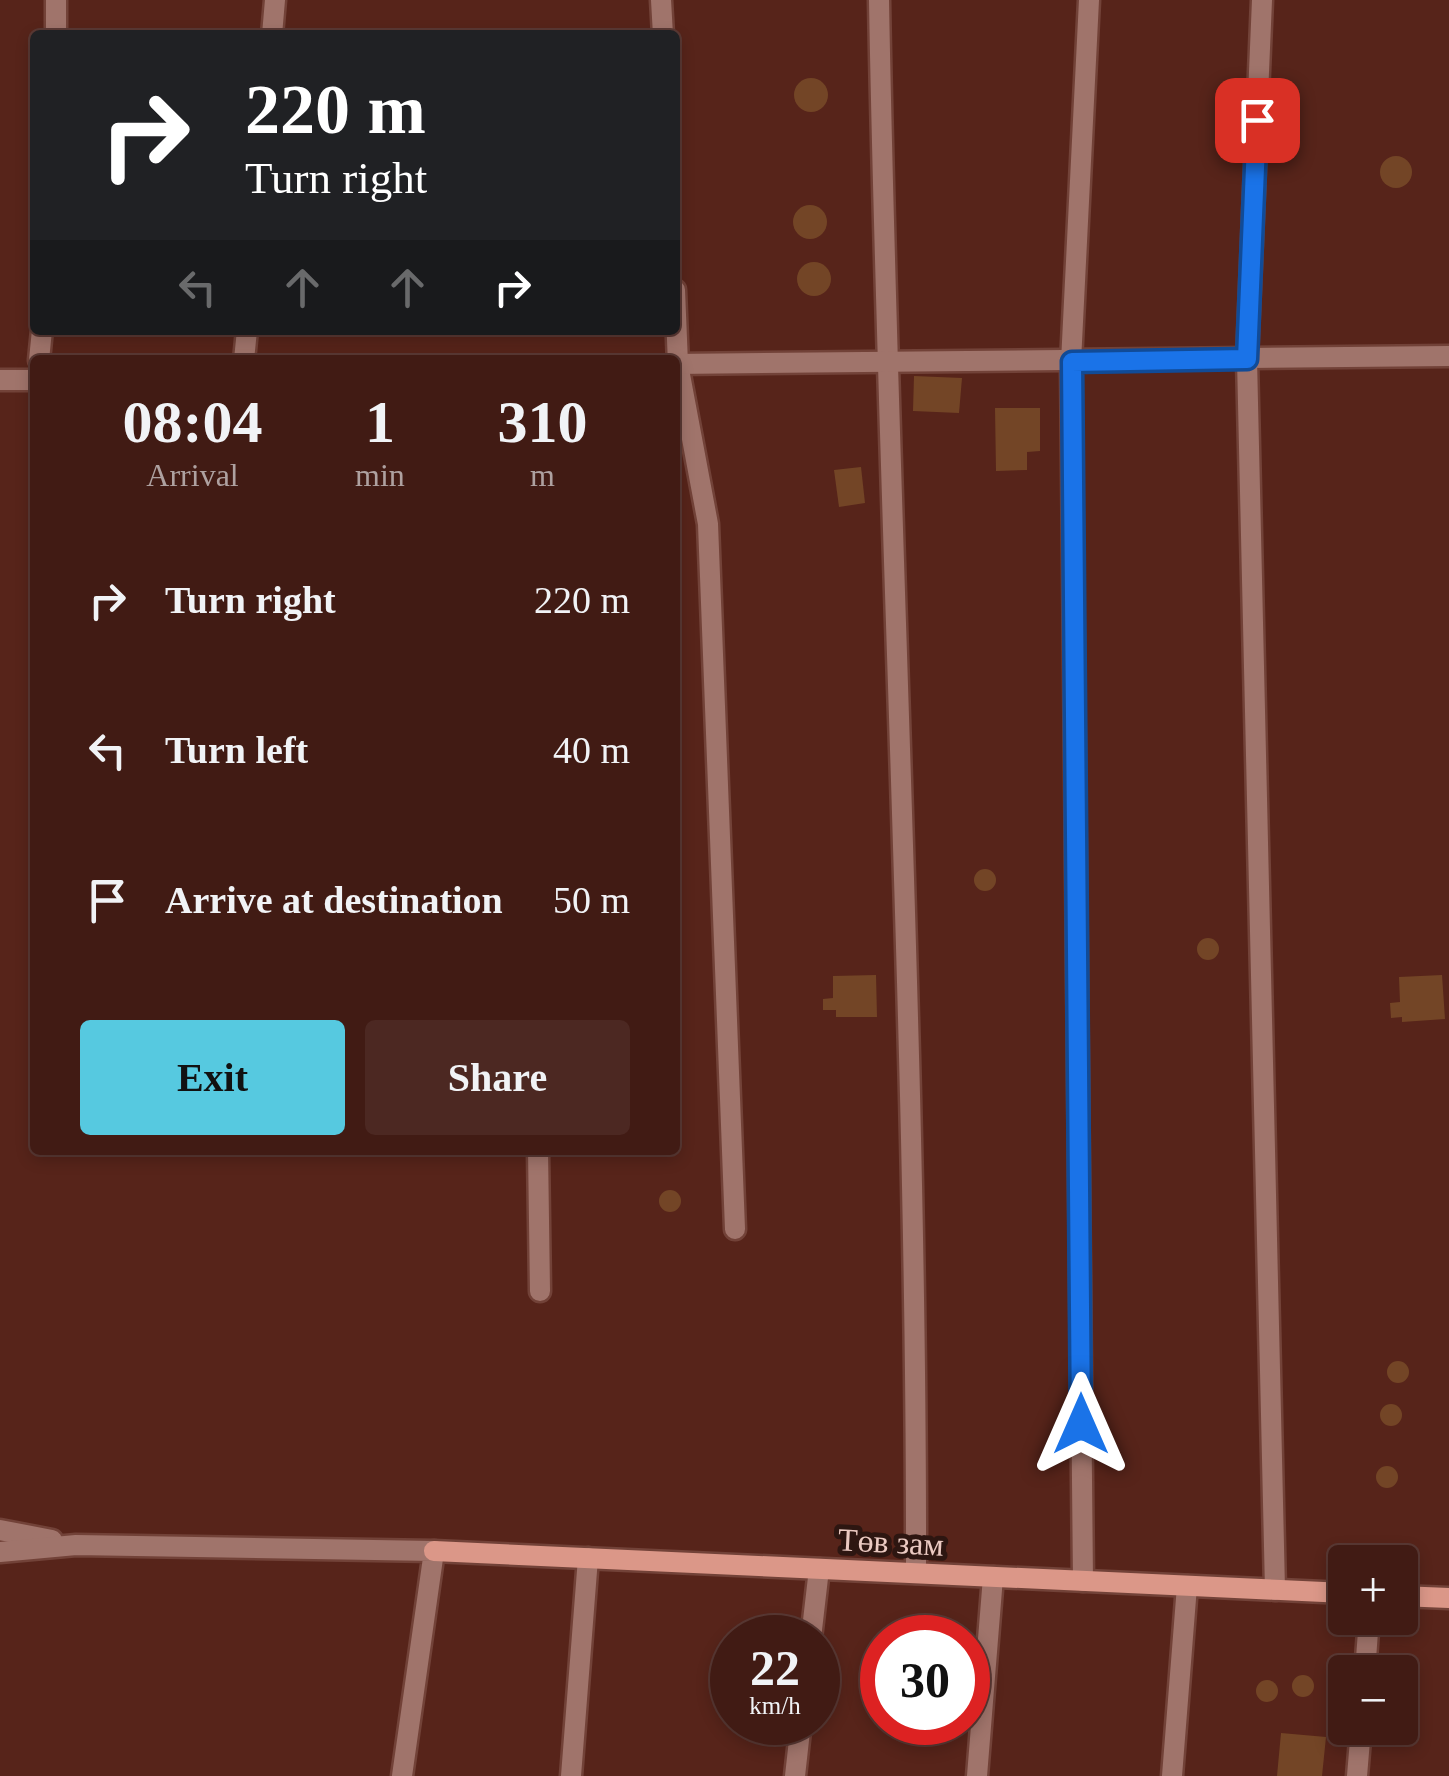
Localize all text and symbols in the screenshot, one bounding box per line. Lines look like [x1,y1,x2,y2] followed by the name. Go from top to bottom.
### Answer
[80,70,210,200] icon: right
[245,71,426,148] text: 220 m
[1215,78,1300,163] pin
[1230,93,1285,148] icon: arrive
[245,153,427,203] text: Turn right
[170,260,225,315] icon: left
[275,260,330,315] icon: ahead
[380,260,435,315] icon: ahead
[485,260,540,315] icon: right
[123,389,263,455] text: 08:04
[365,389,395,455] text: 1
[497,389,587,455] text: 310
[146,457,239,493] text: Arrival
[355,457,405,493] text: min
[530,457,555,493] text: m
[80,573,135,628] icon: right
[165,579,336,621] text: Turn right
[534,579,630,621] text: 220 m
[80,723,135,778] icon: left
[165,729,308,771] text: Turn left
[553,729,630,771] text: 40 m
[80,873,135,928] icon: arrive
[165,879,503,921] text: Arrive at destination
[553,879,630,921] text: 50 m
[80,1020,345,1135] button: Exit
[365,1020,630,1135] button: Share
[1029,1372,1133,1476] position arrow
[837,1521,945,1563] street label: Төв зам
[1328,1545,1418,1745] map controls
[1328,1545,1418,1635] button: +
[860,1615,990,1745] speed limit sign: 30
[750,1640,800,1696] text: 22
[1328,1655,1418,1745] button: −
[749,1692,801,1719] text: km/h

